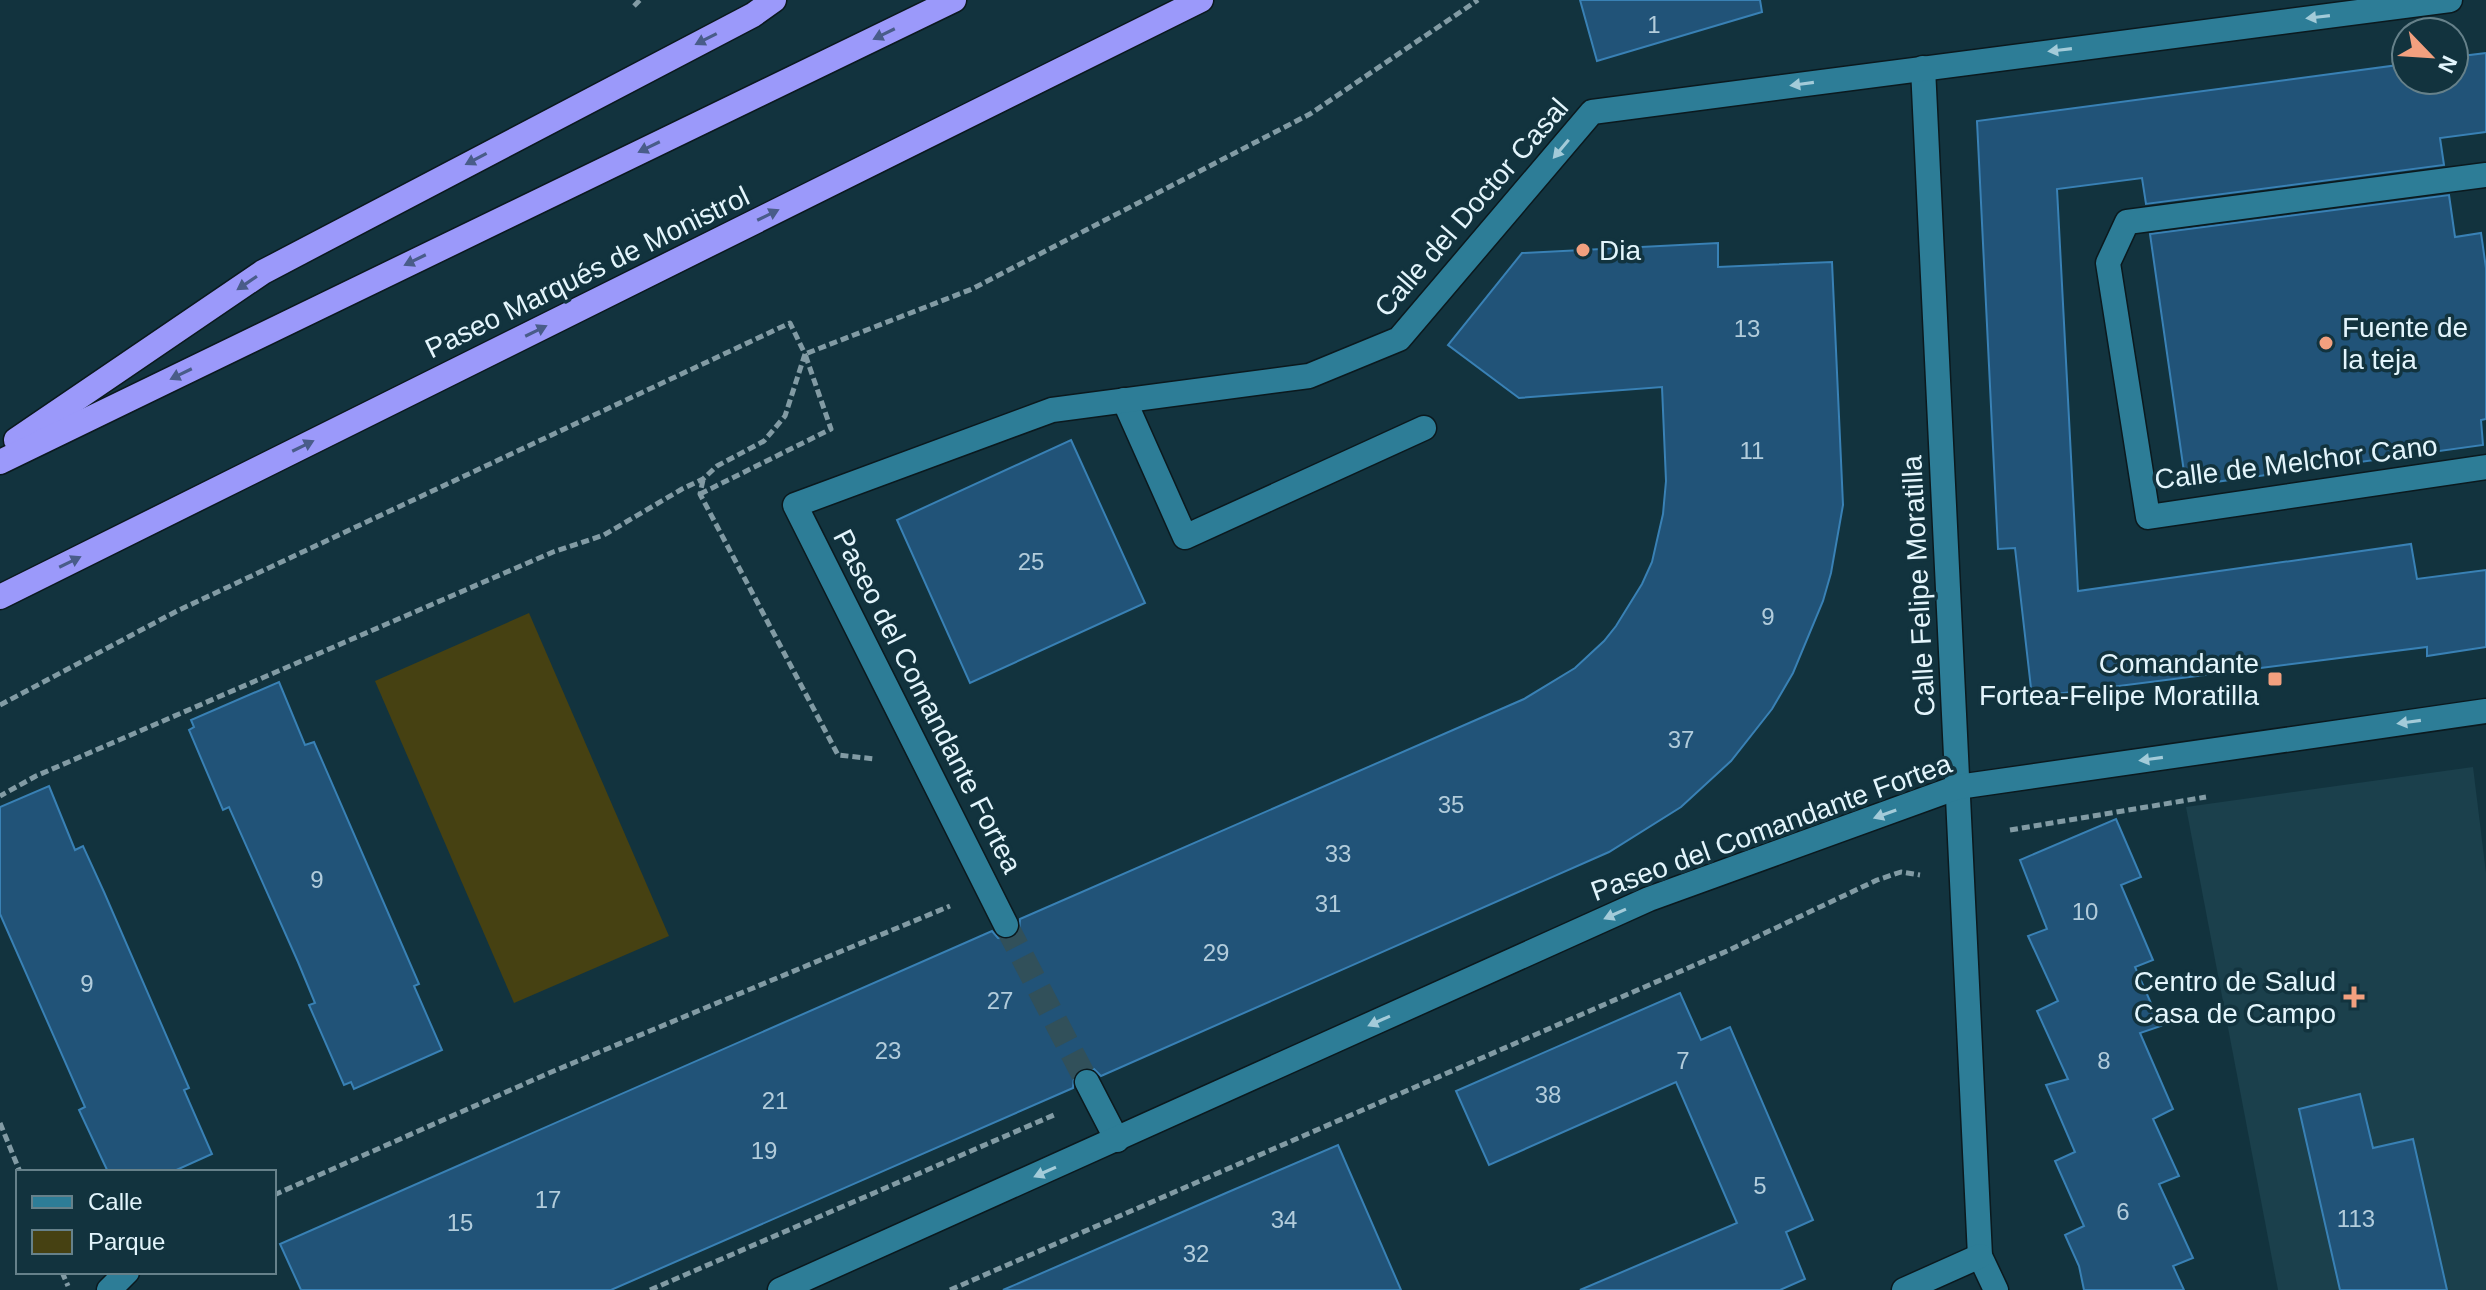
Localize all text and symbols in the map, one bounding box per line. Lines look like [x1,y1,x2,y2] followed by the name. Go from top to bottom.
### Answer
[1647,11,1661,38] house number: 1
[2305,11,2330,24] one-way arrow
[2390,16,2470,96] north arrow
[872,27,895,41] one-way arrow
[695,33,718,46] one-way arrow
[2047,44,2072,57] one-way arrow
[2433,52,2462,77] text: N
[1789,78,1814,91] one-way arrow
[1368,92,1574,323] street label: Calle del Doctor Casal
[1553,138,1570,158] one-way arrow
[638,140,661,154] one-way arrow
[465,152,487,166] one-way arrow
[420,180,754,364] street label: Paseo Marqués de Monistrol
[757,208,780,222] one-way arrow
[1599,235,1641,266] place label: Dia
[1574,241,1592,259] marker: Dia
[404,253,427,267] one-way arrow
[237,275,258,290] one-way arrow
[2342,312,2468,375] place label: Fuente de la teja
[1734,315,1760,342] house number: 13
[524,324,547,338] one-way arrow
[2317,334,2335,352] marker: Fuente de la teja
[170,367,193,380] one-way arrow
[2153,430,2439,495] street label: Calle de Melchor Cano
[1740,437,1764,464] house number: 11
[291,440,314,453] one-way arrow
[1896,454,1941,717] street label: Calle Felipe Moratilla
[827,524,1028,879] street label: Paseo del Comandante Fortea
[1018,548,1044,575] house number: 25
[58,555,81,569] one-way arrow
[1761,603,1775,630] house number: 9
[1979,648,2259,711] place label: Comandante Fortea-Felipe Moratilla
[2266,670,2284,688] marker: Comandante Fortea-Felipe Moratilla
[2396,716,2421,729] one-way arrow
[1668,726,1694,753] house number: 37
[1587,748,1956,907] street label: Paseo del Comandante Fortea
[2139,753,2164,766] one-way arrow
[1438,791,1464,818] house number: 35
[1873,808,1897,820] one-way arrow
[1325,840,1351,867] house number: 33
[310,866,324,893] house number: 9
[1315,890,1341,917] house number: 31
[2072,898,2098,925] house number: 10
[1604,907,1627,921] one-way arrow
[1203,939,1229,966] house number: 29
[2134,966,2336,1029] place label: Centro de Salud Casa de Campo
[80,970,94,997] house number: 9
[2343,986,2365,1008] marker: Centro de Salud Casa de Campo
[987,987,1013,1014] house number: 27
[1367,1015,1390,1028] one-way arrow
[875,1037,901,1064] house number: 23
[1676,1047,1690,1074] house number: 7
[2097,1047,2111,1074] house number: 8
[1535,1081,1561,1108] house number: 38
[762,1087,788,1114] house number: 21
[751,1137,777,1164] house number: 19
[1034,1165,1057,1178] one-way arrow
[16,1170,276,1274] legend
[1753,1172,1767,1199] house number: 5
[535,1186,561,1213] house number: 17
[88,1188,143,1215] text: Calle
[2116,1198,2130,1225] house number: 6
[2337,1205,2375,1232] house number: 113
[1271,1206,1297,1233] house number: 34
[447,1209,473,1236] house number: 15
[88,1228,165,1255] text: Parque
[1183,1240,1209,1267] house number: 32

